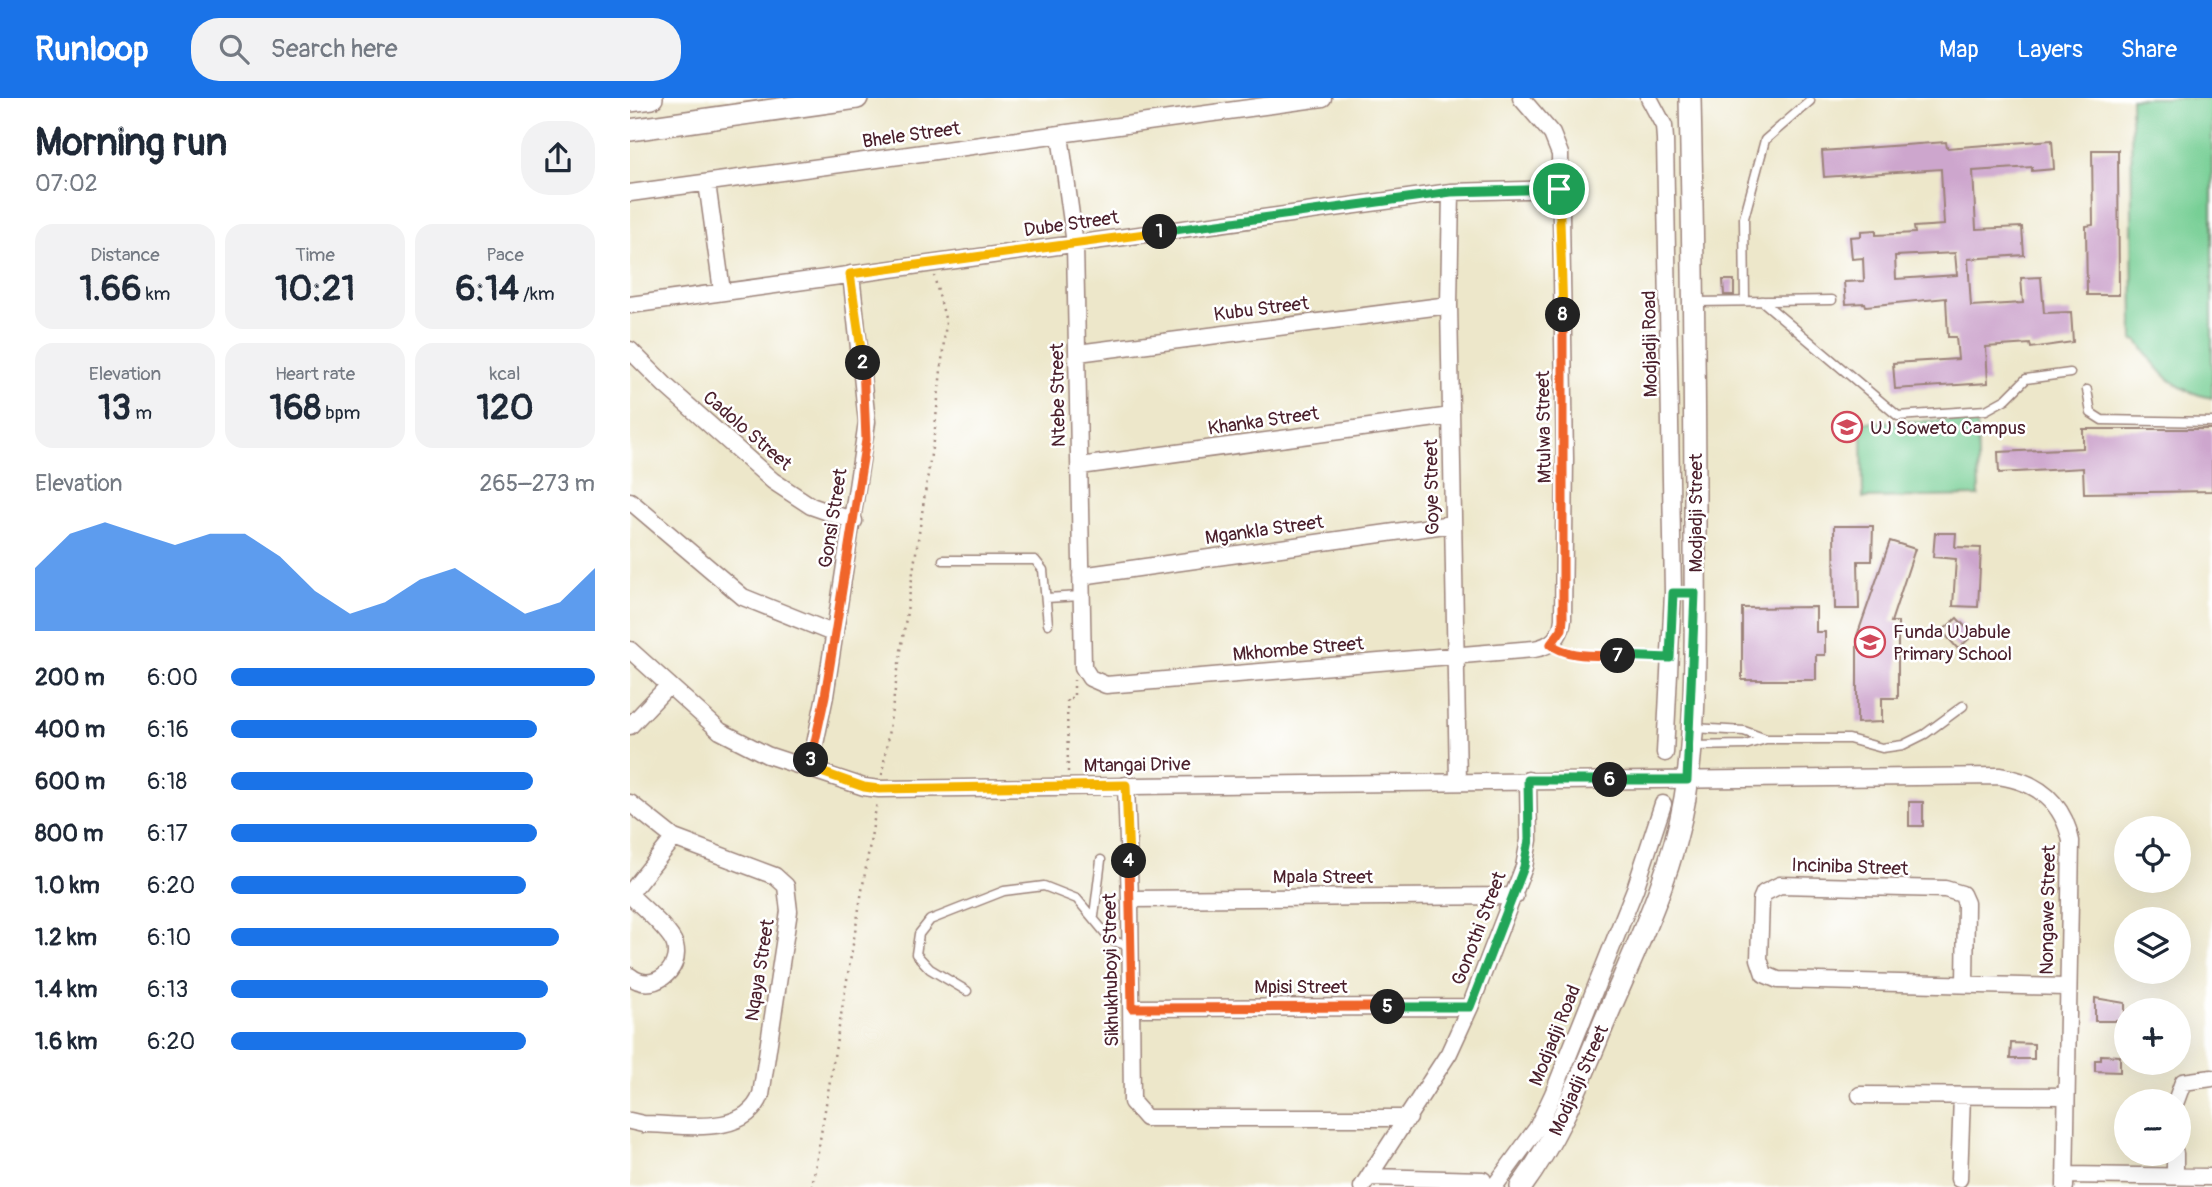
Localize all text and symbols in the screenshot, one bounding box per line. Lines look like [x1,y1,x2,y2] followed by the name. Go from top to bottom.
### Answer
[191,18,681,81] search box
[35,29,149,70] text: Runloop
[215,30,253,68] icon: search
[271,33,398,65] text: Search here
[1939,35,1979,64] text: Map
[2017,35,2083,64] text: Layers
[2121,35,2177,64] text: Share
[861,116,962,154] street label: Bhele Street
[35,119,227,167] text: Morning run
[521,121,595,195] button: share
[1529,159,1589,219] pin
[35,169,98,198] text: 07:02
[1540,170,1578,208] icon: arrive
[1022,205,1120,243] street label: Dube Street
[1142,214,1178,250] pin: 1
[1156,219,1163,243] text: 1
[90,243,160,267] text: Distance
[295,243,335,267] text: Time
[486,243,524,267] text: Pace
[79,267,142,311] text: 1.66
[275,267,355,311] text: 10:21
[455,267,519,311] text: 6:14
[142,282,171,306] text: km
[519,282,555,306] text: /km
[1637,290,1663,398] street label: Modjadji Road
[1212,291,1310,327] street label: Kubu Street
[1546,298,1580,332] pin: 8
[1558,302,1567,326] text: 8
[1045,342,1071,447] street label: Ntebe Street
[846,345,880,380] pin: 2
[857,350,868,374] text: 2
[89,362,161,386] text: Elevation
[275,362,355,386] text: Heart rate
[490,362,520,386] text: kcal
[1531,370,1557,484] street label: Mtulwa Street
[98,386,131,430] text: 13
[270,386,321,430] text: 168
[476,386,534,430] text: 120
[698,386,797,476] street label: Cadolo Street
[131,401,152,425] text: m
[321,401,361,425] text: bpm
[1206,401,1321,441] street label: Khanka Street
[1830,410,1864,444] school or university icon: UJ Soweto Campus
[1870,416,2026,440] place label: UJ Soweto Campus
[1419,439,1445,535] street label: Goye Street
[1684,453,1708,573] street label: Modjadji Street
[813,466,853,570] street label: Gonsi Street
[35,469,123,498] text: Elevation
[479,469,595,498] text: 265–273 m
[1203,510,1325,550] street label: Mgankla Street
[1893,620,2012,666] place label: Funda UJabule Primary School
[1853,625,1887,659] school or university icon: Funda UJabule Primary School
[1232,631,1365,667] street label: Mkhombe Street
[1600,638,1636,674] pin: 7
[1612,643,1623,667] text: 7
[35,663,105,692] text: 200 m
[147,663,198,692] text: 6:00
[35,715,105,744] text: 400 m
[147,715,189,744] text: 6:16
[794,742,828,778] pin: 3
[805,747,816,771] text: 3
[1083,752,1191,778] street label: Mtangai Drive
[1592,762,1628,798] pin: 6
[35,767,105,796] text: 600 m
[147,767,187,796] text: 6:18
[1604,767,1615,791] text: 6
[2114,816,2191,1166] map controls
[2114,816,2191,893] button: locate
[35,819,103,848] text: 800 m
[147,819,188,848] text: 6:17
[1112,844,1146,878] pin: 4
[2035,845,2061,975] street label: Nongawe Street
[1123,848,1134,872] text: 4
[1791,853,1909,881] street label: Inciniba Street
[1273,865,1374,889] street label: Mpala Street
[1446,868,1512,989] street label: Gonothi Street
[35,871,100,900] text: 1.0 km
[147,871,195,900] text: 6:20
[1098,892,1124,1047] street label: Sikhukhuboyi Street
[2114,907,2191,984] button: layers
[740,917,780,1023] street label: Nqaya Street
[35,923,97,952] text: 1.2 km
[147,923,191,952] text: 6:10
[35,975,97,1004] text: 1.4 km
[147,975,188,1004] text: 6:13
[1254,975,1348,999] street label: Mpisi Street
[1524,981,1586,1089] street label: Modjadji Road
[1370,990,1406,1024] pin: 5
[1382,994,1393,1018] text: 5
[2114,998,2191,1075] button: +
[1544,1021,1614,1140] street label: Modjadji Street
[35,1027,97,1056] text: 1.6 km
[147,1027,195,1056] text: 6:20
[2114,1089,2191,1166] button: −

